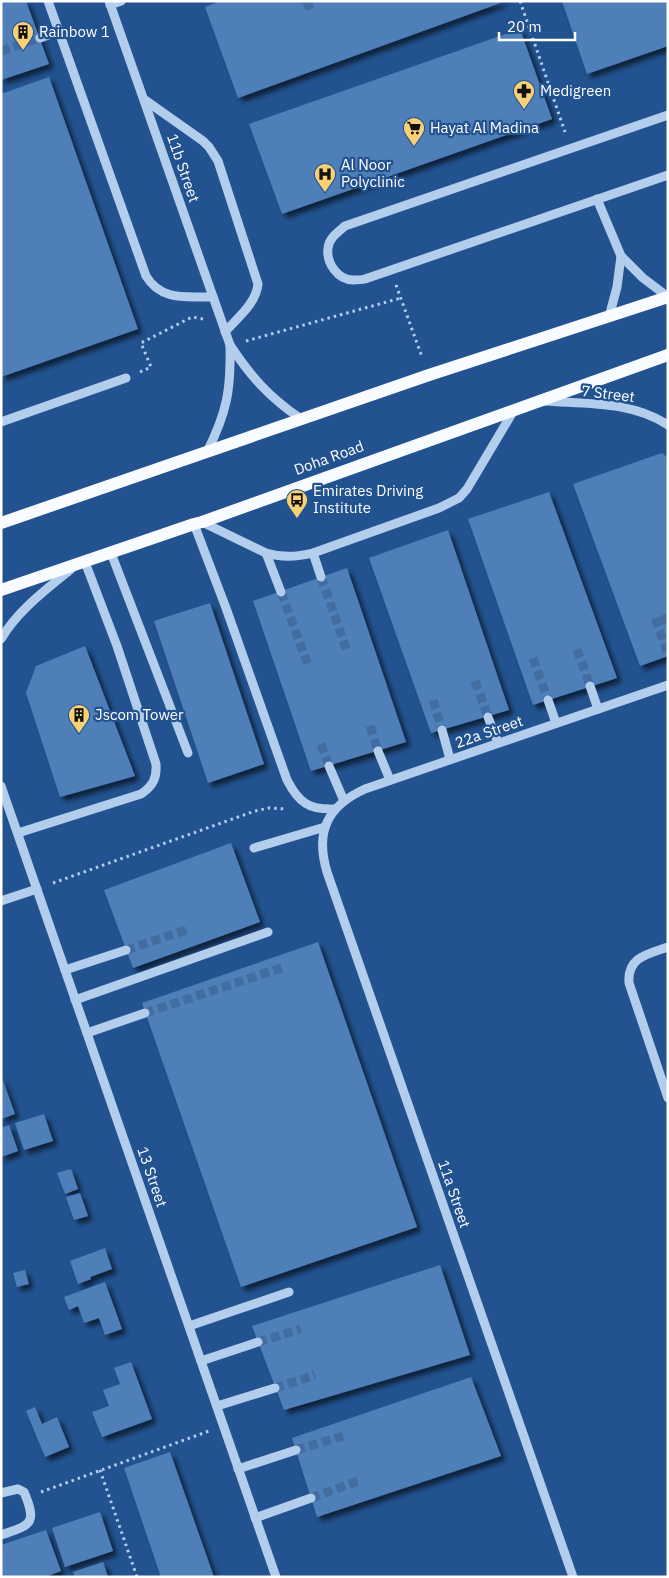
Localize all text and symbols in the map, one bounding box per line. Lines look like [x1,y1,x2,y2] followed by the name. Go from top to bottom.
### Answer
[499,10,575,42] scale bar
[507,17,542,36] text: 20 m
[11,20,35,51] building icon: Rainbow 1
[39,22,110,41] place label: Rainbow 1
[512,79,536,110] pharmacy icon: Medigreen
[540,81,611,100] place label: Medigreen
[402,116,426,147] supermarket icon: Hayat Al Madina
[430,118,539,137] place label: Hayat Al Madina
[163,131,204,205] street label: 11b Street
[341,155,405,191] place label: Al Noor Polyclinic
[313,162,337,193] hospital icon: Al Noor Polyclinic
[580,381,636,406] street label: 7 Street
[291,436,366,479] street label: Doha Road
[313,481,423,517] place label: Emirates Driving Institute
[285,488,309,519] bus stop icon: Emirates Driving Institute
[67,703,91,734] building icon: Jscom Tower
[95,705,184,724] place label: Jscom Tower
[452,711,525,752] street label: 22a Street
[133,1144,172,1210] street label: 13 Street
[434,1157,475,1230] street label: 11a Street

